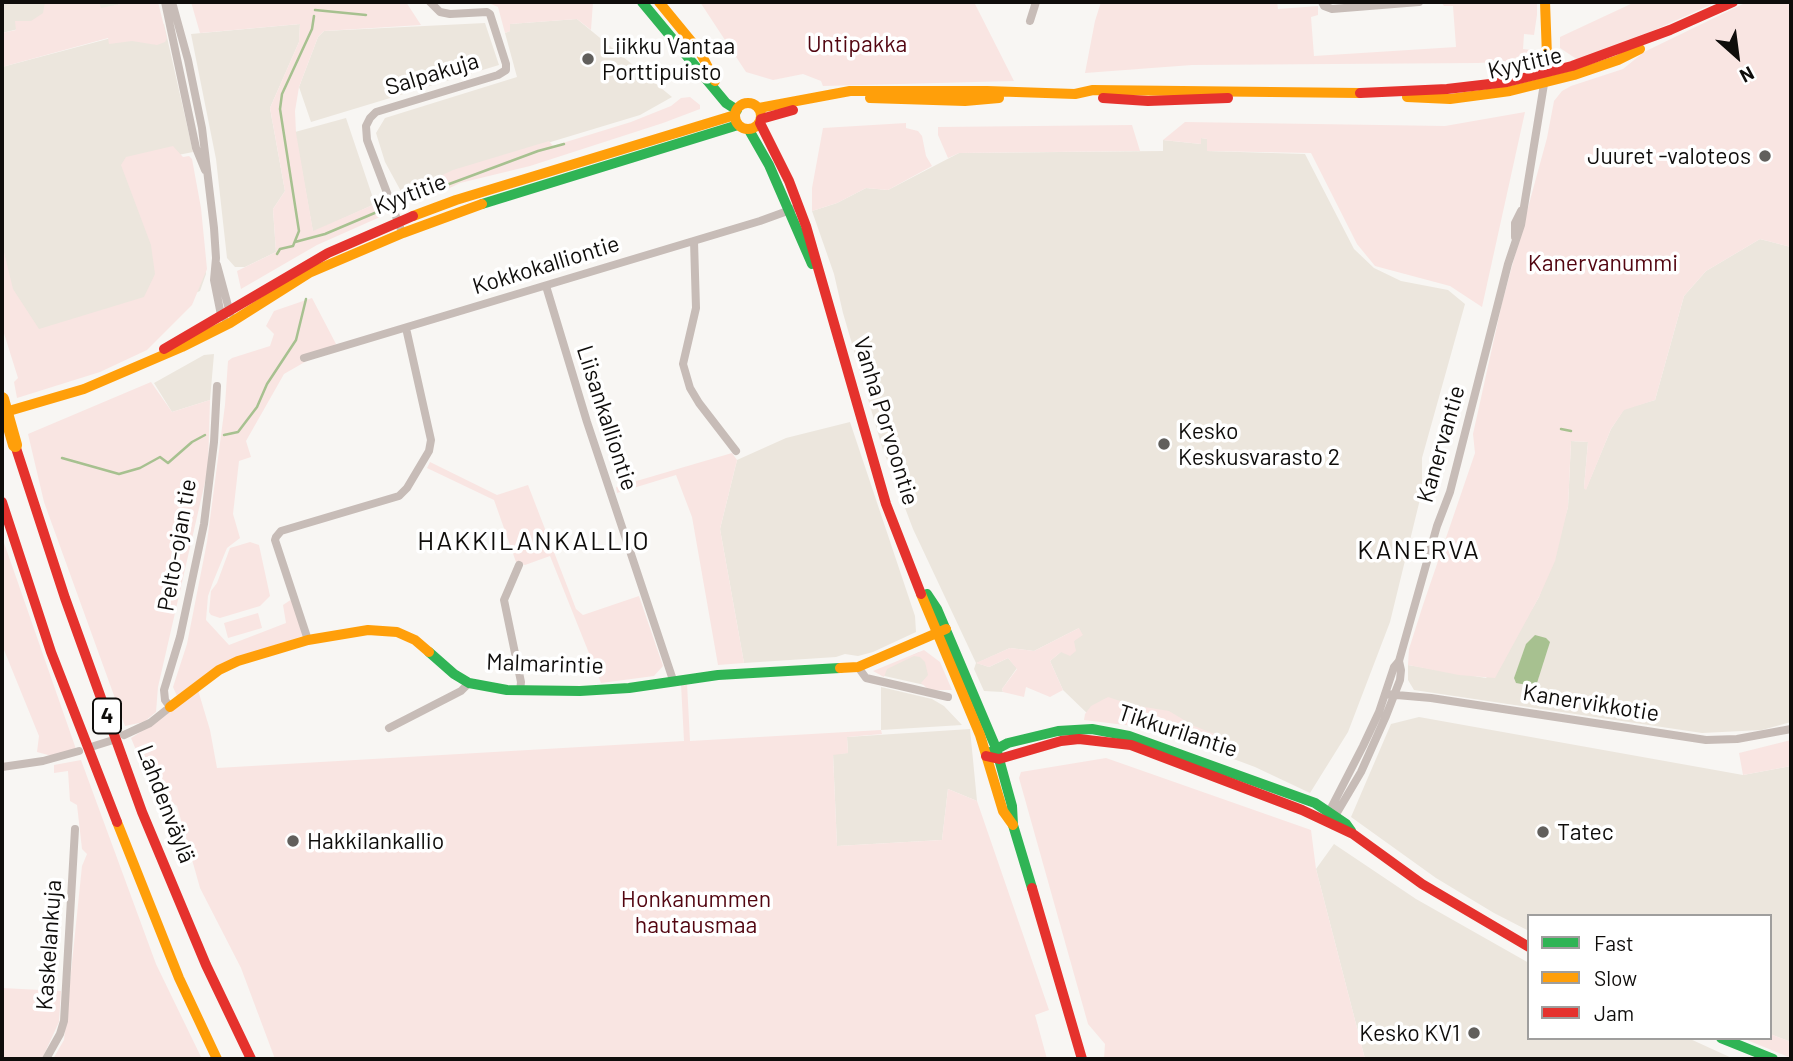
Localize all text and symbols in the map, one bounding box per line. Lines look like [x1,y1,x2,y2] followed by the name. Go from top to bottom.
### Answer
[1702,21,1772,91] north arrow
[807,30,907,58] park label: Untipakka
[602,32,735,86] place label: Liikku Vantaa Porttipuisto
[1485,41,1565,85] street label: Kyytitie
[382,47,482,101] street label: Salpakuja
[580,51,596,67] marker: Liikku Vantaa Porttipuisto
[1736,62,1758,88] text: N
[1587,142,1751,170] place label: Juuret -valoteos
[1757,148,1773,164] marker: Juuret -valoteos
[370,168,450,220] street label: Kyytitie
[469,230,623,300] street label: Kokkokalliontie
[1528,249,1678,277] park label: Kanervanummi
[847,333,925,509] street label: Vanha Porvoontie
[571,342,643,494] street label: Liisankalliontie
[1411,382,1471,506] street label: Kanervantie
[1178,417,1340,471] place label: Kesko Keskusvarasto 2
[1156,436,1172,452] marker: Kesko Keskusvarasto 2
[152,477,202,613] street label: Pelto-ojan tie
[419,525,649,557] district label: HAKKILANKALLIO
[1358,534,1480,566] district label: KANERVA
[486,648,604,680] street label: Malmarintie
[1521,679,1661,727] street label: Kanervikkotie
[93,698,121,734] road number: 4
[1115,699,1241,763] street label: Tikkurilantie
[131,741,201,867] street label: Lahdenväylä
[1557,818,1614,846] place label: Tatec
[1535,824,1551,840] marker: Tatec
[307,827,444,855] place label: Hakkilankallio
[285,833,301,849] marker: Hakkilankallio
[31,879,67,1011] street label: Kaskelankuja
[621,885,771,939] park label: Honkanummen hautausmaa
[1527,914,1772,1040] legend
[1594,930,1634,955] text: Fast
[1594,965,1637,990] text: Slow
[1594,1000,1634,1025] text: Jam
[1359,1019,1460,1047] place label: Kesko KV1
[1466,1025,1482,1041] marker: Kesko KV1

